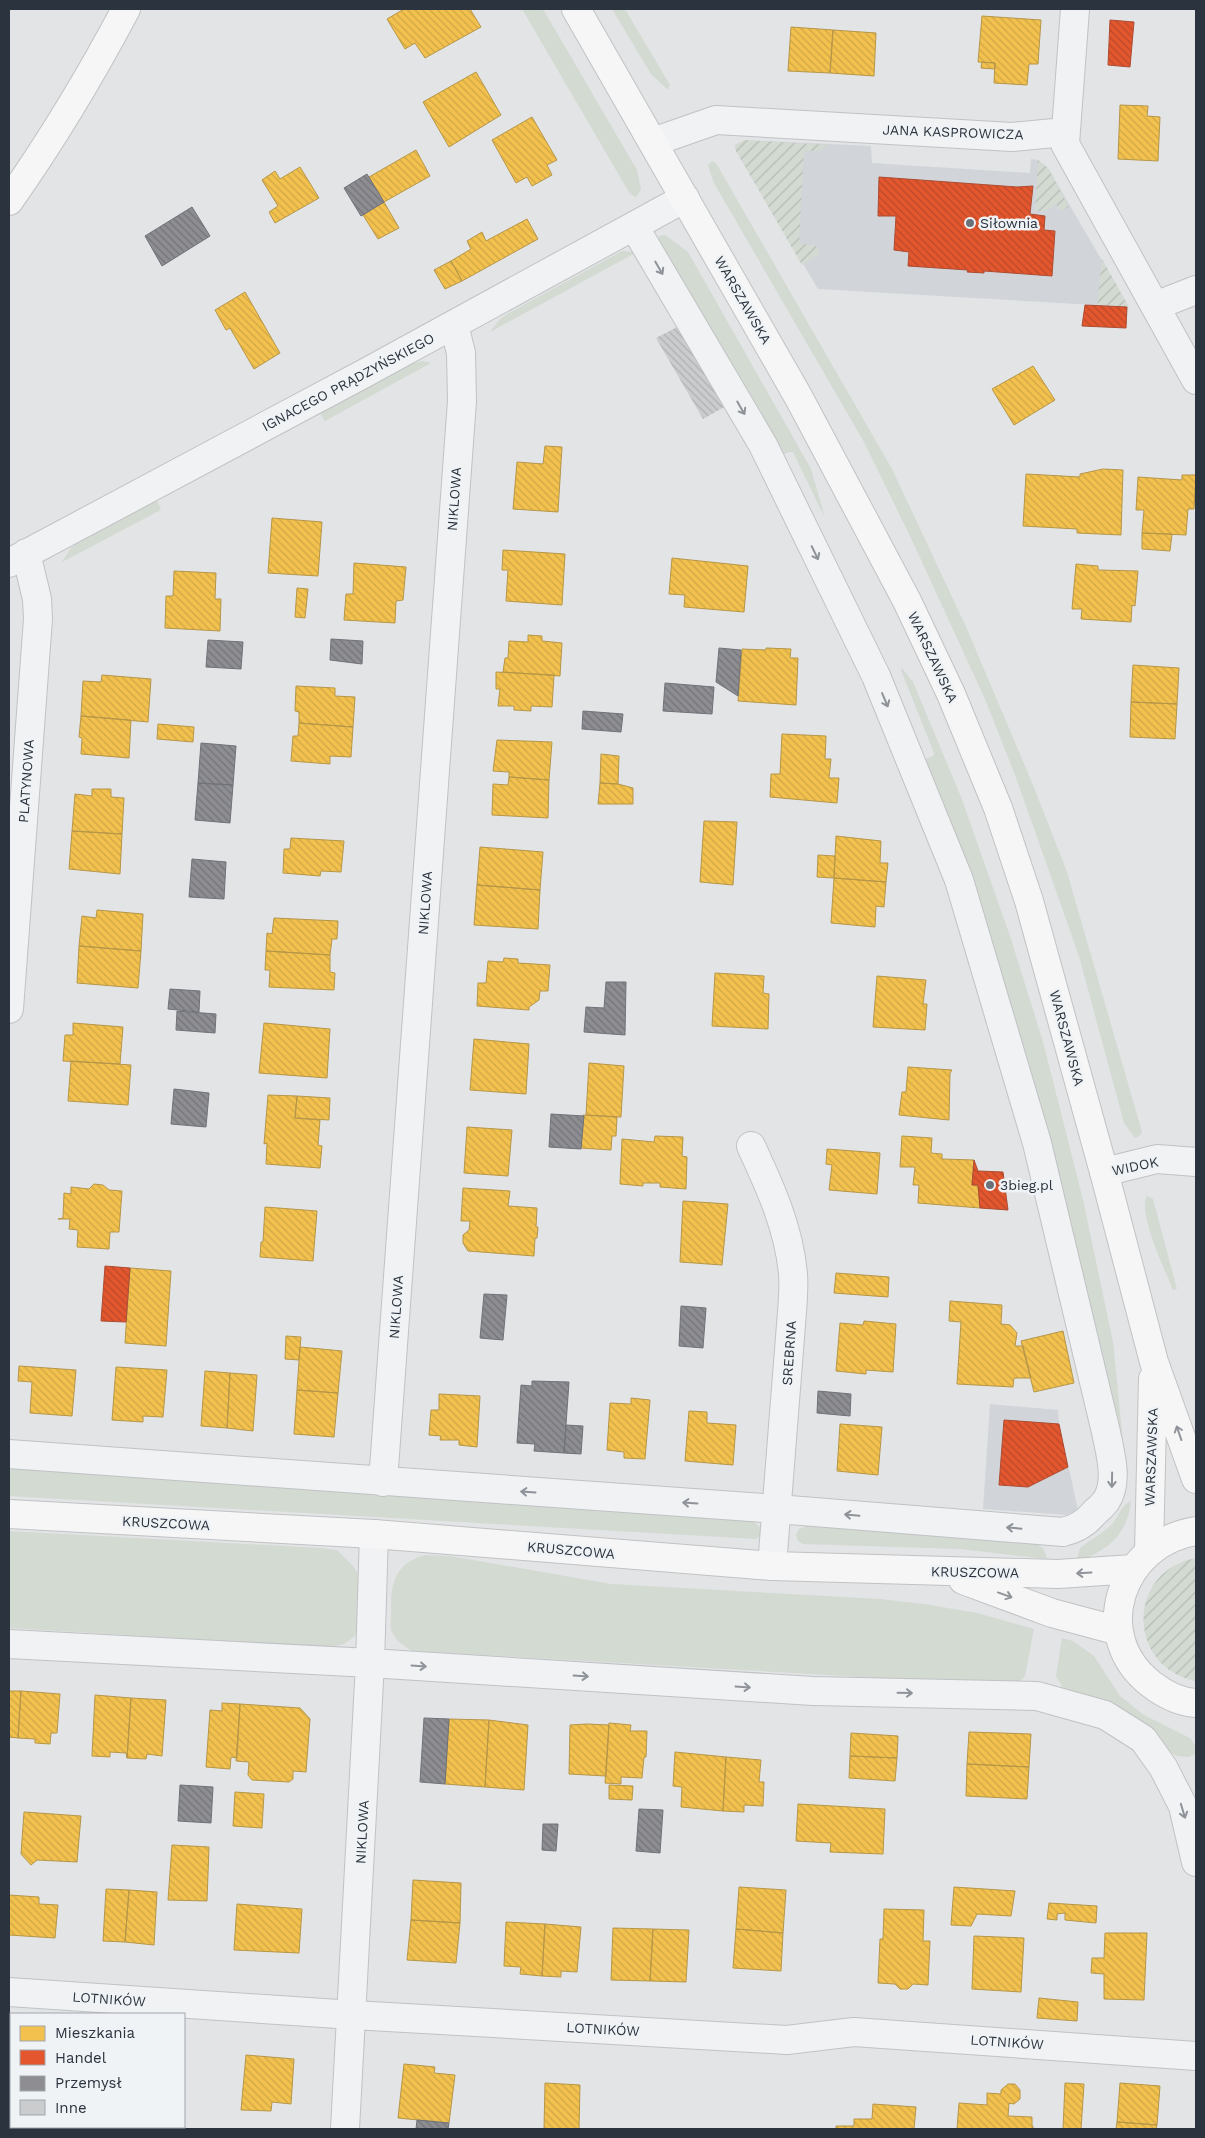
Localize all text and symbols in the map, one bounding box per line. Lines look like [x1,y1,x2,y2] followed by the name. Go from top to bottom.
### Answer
[882,122,1024,142] street label: JANA KASPROWICZA
[980,215,1038,231] place label: Siłownia
[964,217,976,229] marker: Siłownia
[711,253,775,347] street label: WARSZAWSKA
[654,261,664,275] one-way arrow
[259,330,437,434] street label: IGNACEGO PRĄDZYŃSKIEGO
[737,401,747,415] one-way arrow
[444,466,464,532] street label: NIKLOWA
[811,545,820,560] one-way arrow
[905,609,961,705] street label: WARSZAWSKA
[881,691,890,707] one-way arrow
[15,739,37,823] street label: PLATYNOWA
[415,870,435,936] street label: NIKLOWA
[1047,988,1087,1088] street label: WARSZAWSKA
[1110,1153,1160,1179] street label: WIDOK
[1000,1177,1054,1193] place label: 3bieg.pl
[984,1179,996,1191] marker: 3bieg.pl
[386,1274,406,1340] street label: NIKLOWA
[779,1320,799,1386] street label: SREBRNA
[1141,1407,1161,1507] street label: WARSZAWSKA
[1174,1426,1183,1441] one-way arrow
[1107,1472,1116,1488] one-way arrow
[520,1488,536,1497] one-way arrow
[682,1499,698,1508] one-way arrow
[844,1511,860,1520] one-way arrow
[122,1513,210,1533] street label: KRUSZCOWA
[1006,1524,1022,1533] one-way arrow
[526,1538,616,1562] street label: KRUSZCOWA
[931,1563,1019,1581] street label: KRUSZCOWA
[1076,1568,1092,1577] one-way arrow
[996,1591,1012,1600] one-way arrow
[410,1662,426,1671] one-way arrow
[573,1672,589,1681] one-way arrow
[735,1682,751,1691] one-way arrow
[897,1688,913,1698] one-way arrow
[352,1800,372,1864] street label: NIKLOWA
[1179,1803,1189,1819] one-way arrow
[72,1988,146,2010] street label: LOTNIKÓW
[10,2013,185,2128] legend
[566,2019,640,2039] street label: LOTNIKÓW
[55,2024,135,2042] text: Mieszkania
[970,2031,1044,2053] street label: LOTNIKÓW
[55,2049,107,2067] text: Handel
[55,2074,122,2092] text: Przemysł
[55,2099,87,2117] text: Inne

